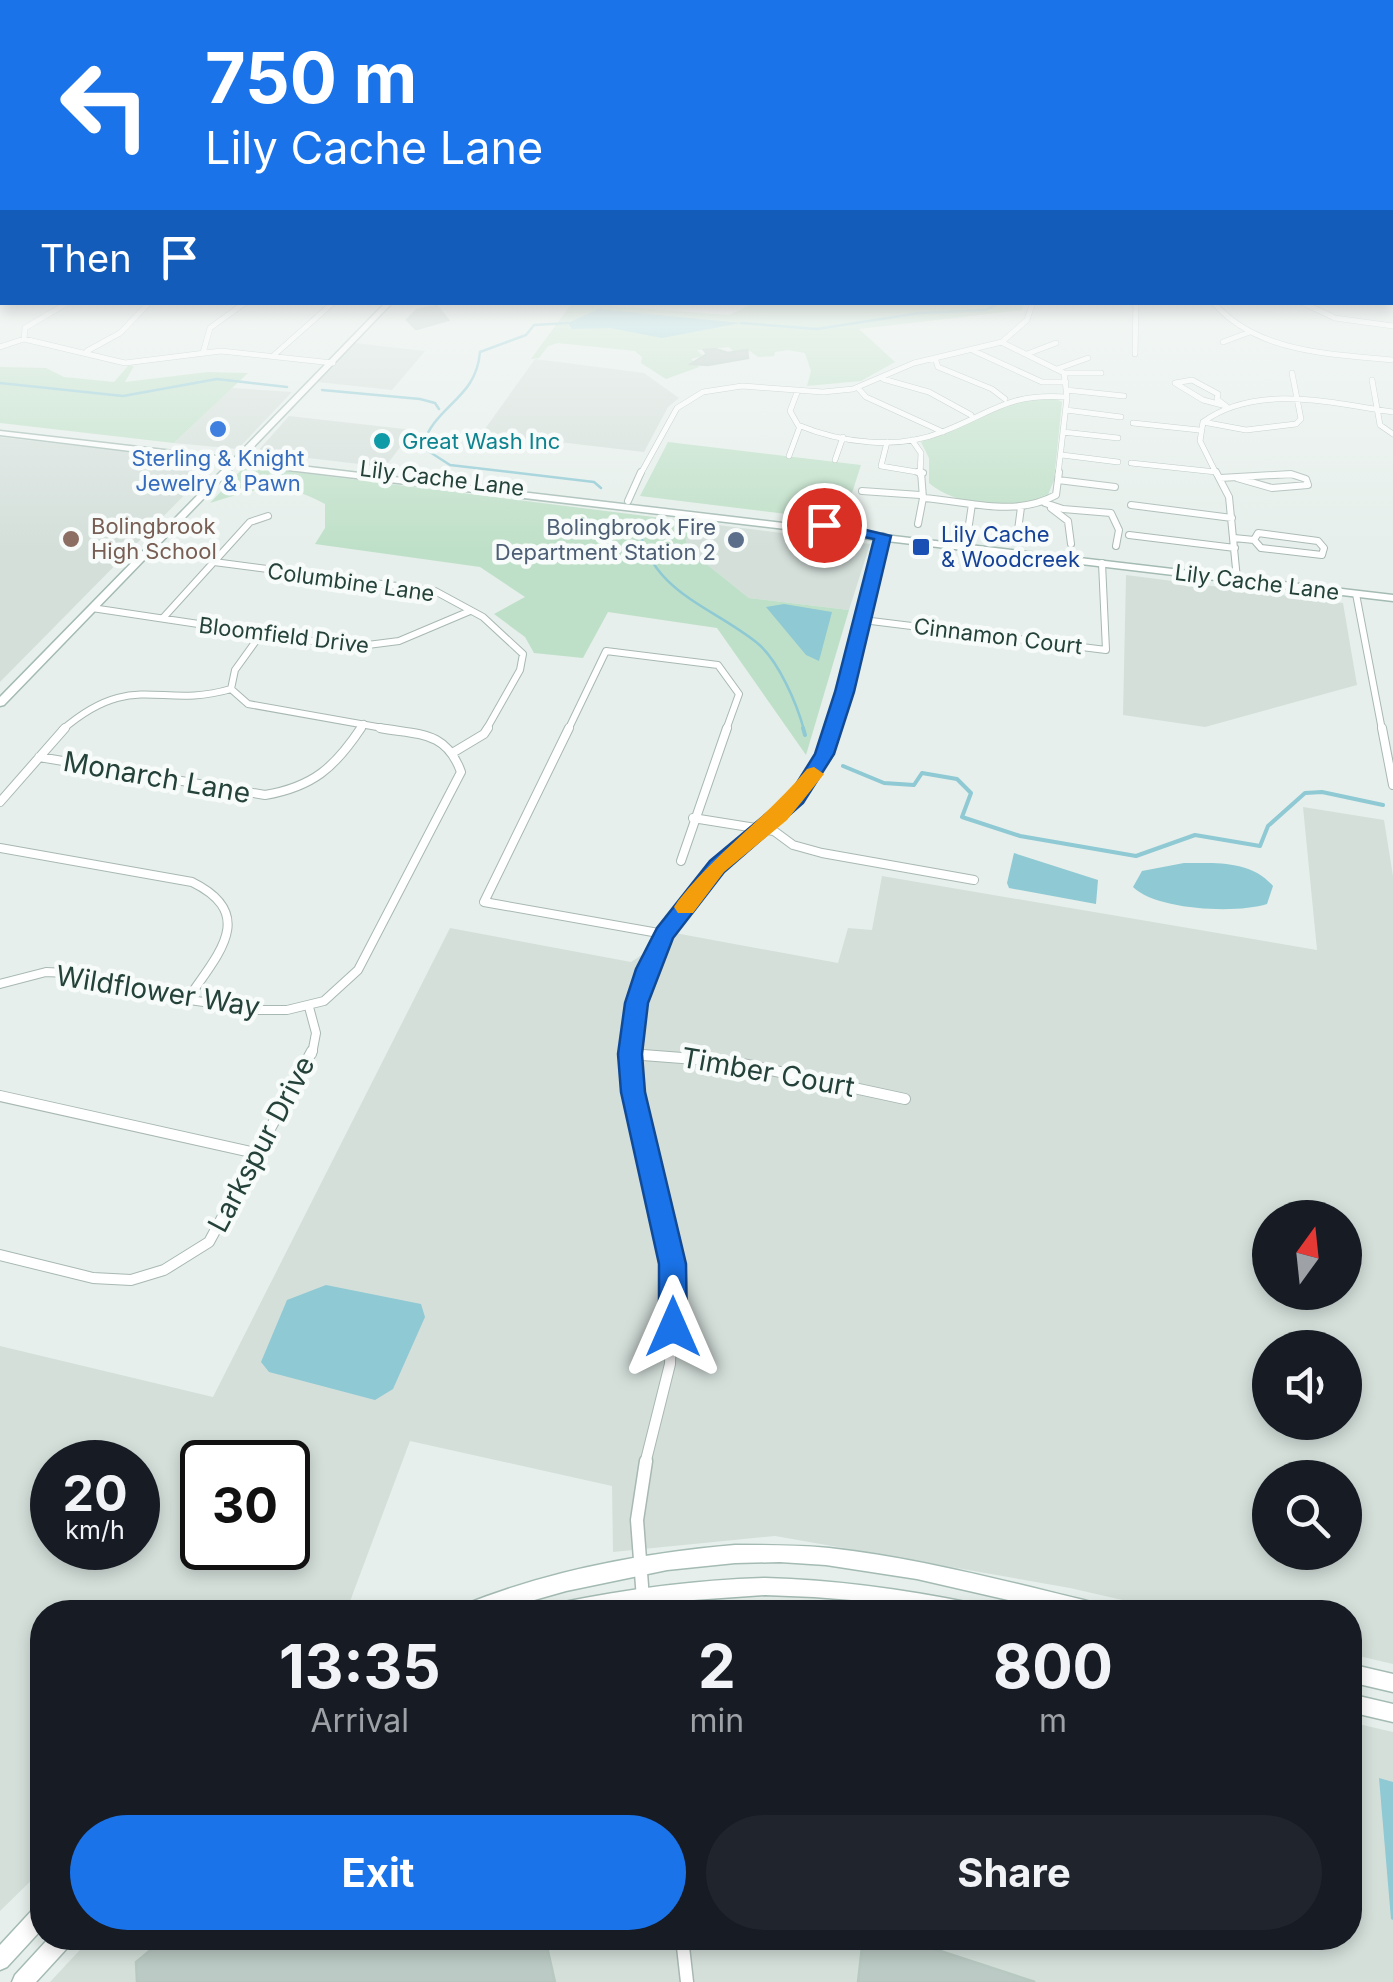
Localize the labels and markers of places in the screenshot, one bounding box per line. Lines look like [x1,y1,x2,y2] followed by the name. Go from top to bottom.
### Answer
[207,418,229,440] marker: Sterling & Knight Jewelry & Pawn
[402,428,560,454] place label: Great Wash Inc
[371,430,393,452] marker: Great Wash Inc
[131,445,305,496] place label: Sterling & Knight Jewelry & Pawn
[782,483,867,568] pin
[91,513,217,564] place label: Bolingbrook High School
[495,514,716,565] place label: Bolingbrook Fire Department Station 2
[941,521,1080,572] place label: Lily Cache & Woodcreek
[60,528,82,550] marker: Bolingbrook High School
[725,529,747,551] marker: Bolingbrook Fire Department Station 2
[910,536,932,558] marker: Lily Cache & Woodcreek

